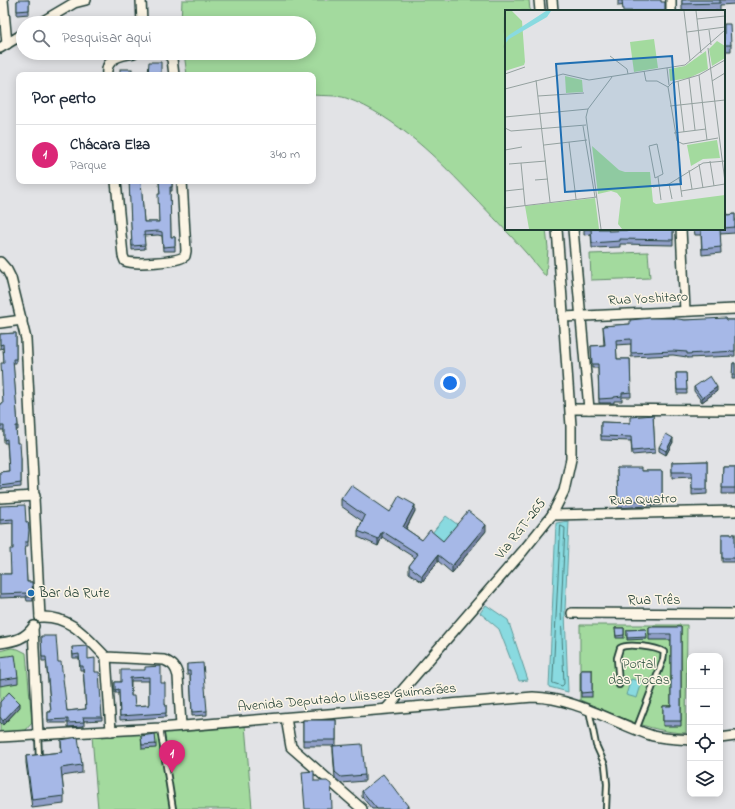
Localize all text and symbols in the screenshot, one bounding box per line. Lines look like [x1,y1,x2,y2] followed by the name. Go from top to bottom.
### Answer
[505,10,725,230] inset map
[16,16,316,60] search box
[30,27,52,49] icon: search
[62,27,151,49] text: Pesquisar aqui
[32,86,96,111] text: Por perto
[70,134,150,156] text: Chácara Elza
[43,145,47,164] text: 1
[270,145,300,164] text: 340 m
[70,156,106,175] text: Parque
[607,286,689,312] street label: Rua Yoshitaro
[440,373,460,393] your location
[609,488,677,512] street label: Rua Quatro
[490,494,551,565] street label: Via RGT-265
[38,583,110,604] place label: Bar da Rute
[26,588,36,598] marker: Bar da Rute
[628,590,680,611] street label: Rua Três
[687,653,723,797] map controls
[687,653,723,689] button: +
[608,654,670,691] park label: Portal das Tocas
[237,678,457,718] street label: Avenida Deputado Ulisses Guimarães
[687,689,723,725] button: −
[687,725,723,761] button: locate
[159,740,185,773] pin: 1
[687,761,723,797] button: layers

